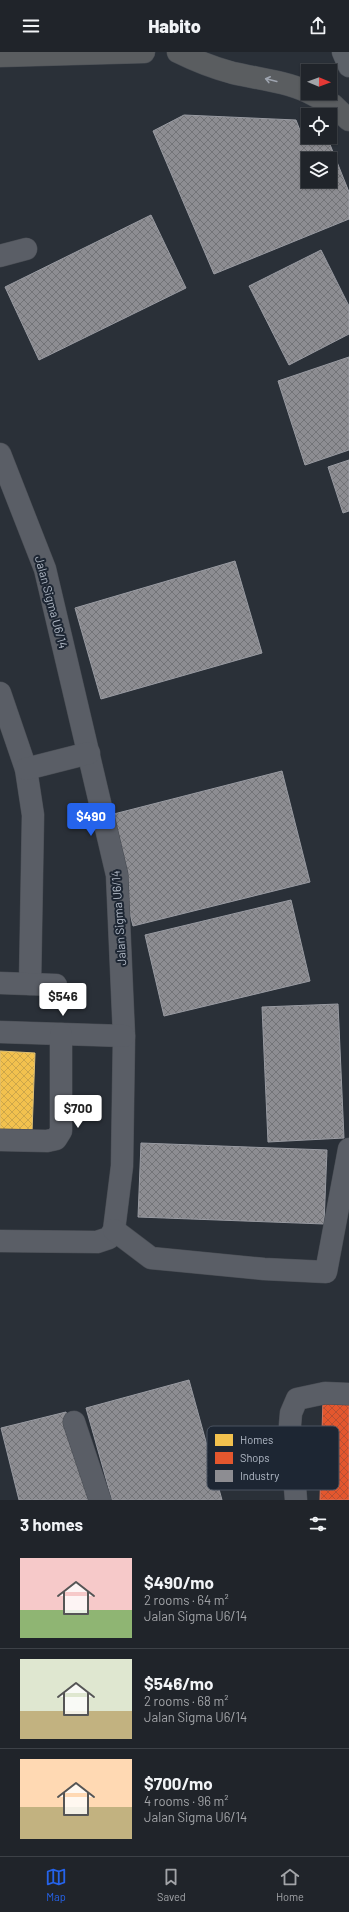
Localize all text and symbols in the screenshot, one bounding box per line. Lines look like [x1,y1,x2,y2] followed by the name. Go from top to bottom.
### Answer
[20,15,42,37] icon: menu
[148,15,201,37] text: Habito
[307,15,329,37] icon: share
[301,64,337,100] north arrow
[301,64,337,188] map controls
[265,75,278,83] one-way arrow
[301,108,337,144] button: locate
[301,152,337,188] button: layers
[33,554,71,650] street label: Jalan Sigma U6/14
[67,803,115,837] pin: $490
[76,808,106,824] text: $490
[108,870,128,966] street label: Jalan Sigma U6/14
[39,983,87,1017] pin: $546
[48,988,78,1004] text: $546
[54,1095,102,1129] pin: $700
[64,1100,92,1116] text: $700
[207,1426,339,1490] legend
[240,1433,273,1446] text: Homes
[240,1451,270,1464] text: Shops
[240,1469,279,1482] text: Industry
[307,1513,329,1535] icon: filters
[20,1514,83,1534] text: 3 homes
[144,1572,214,1592] text: $490/mo
[52,1574,100,1622] icon: home
[144,1592,229,1608] text: 2 rooms · 64 m²
[144,1608,247,1624] text: Jalan Sigma U6/14
[144,1673,213,1693] text: $546/mo
[52,1675,100,1723] icon: home
[144,1693,228,1709] text: 2 rooms · 68 m²
[144,1709,247,1725] text: Jalan Sigma U6/14
[144,1773,213,1793] text: $700/mo
[52,1775,100,1823] icon: home
[144,1793,229,1809] text: 4 rooms · 96 m²
[144,1809,247,1825] text: Jalan Sigma U6/14
[45,1866,67,1903] tab: Map
[157,1866,186,1903] tab: Saved
[276,1866,304,1903] tab: Home

